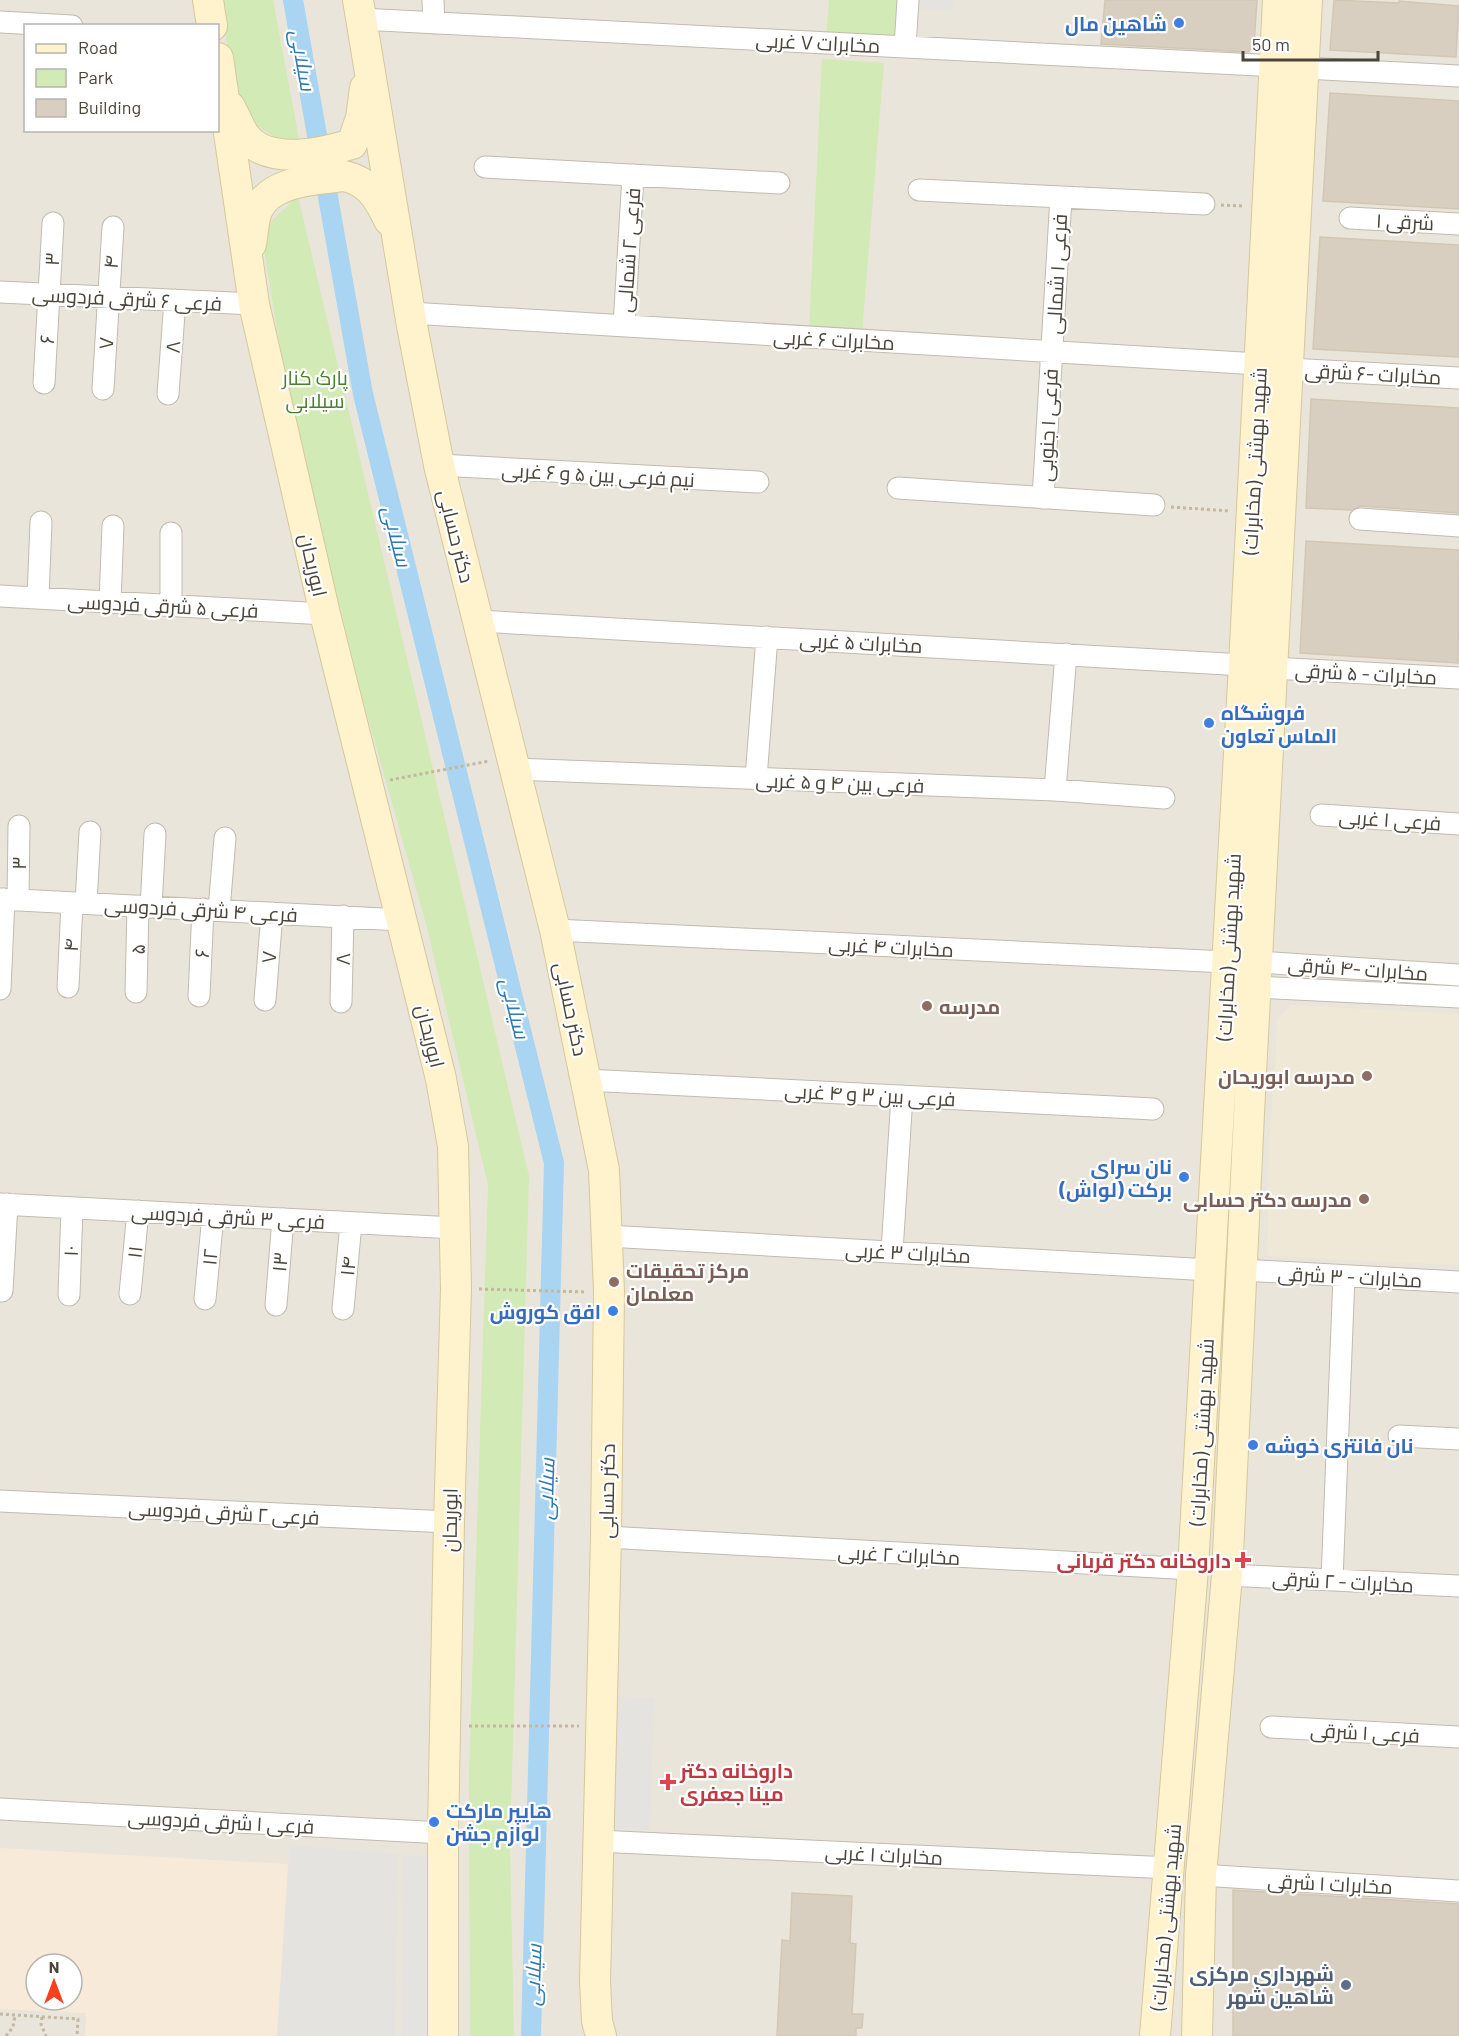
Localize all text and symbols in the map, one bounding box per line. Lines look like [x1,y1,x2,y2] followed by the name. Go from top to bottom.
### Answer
[1065,11,1167,36] place label: شاهین مال
[1172,16,1186,30] marker: شاهین مال
[24,24,219,132] legend
[1243,24,1378,62] scale bar
[284,27,322,94] water label: سیلابی
[755,27,881,59] street label: مخابرات ۷ غربی
[1252,33,1290,55] text: 50 m
[78,36,118,58] text: Road
[78,66,113,88] text: Park
[78,96,141,118] text: Building
[612,187,646,313] street label: فرعی ۲ شمالی
[1375,207,1435,237] street label: شرقی ۱
[1041,213,1073,335] street label: فرعی ۱ شمالی
[39,252,63,266] street label: ۳
[97,254,123,270] street label: ۴
[31,281,223,317] street label: فرعی ۶ شرقی فردوسی
[772,324,895,356] street label: مخابرات ۶ غربی
[34,334,58,344] street label: ۶
[93,336,117,350] street label: ۷
[160,340,184,354] street label: ۸
[1304,357,1442,391] street label: مخابرات -۶ شرقی
[281,365,349,414] park label: پارک کنار سیلابی
[1237,367,1273,556] street label: شهید بهشتی (مخابرات)
[1032,368,1064,482] street label: فرعی ۱ جنوبی
[501,457,695,494] street label: نیم فرعی بین ۵ و ۶ غربی
[432,487,480,586] street label: دکتر حسابی
[376,503,418,570] water label: سیلابی
[293,531,333,599] street label: ابوریحان
[67,588,259,624] street label: فرعی ۵ شرقی فردوسی
[799,627,923,659] street label: مخابرات ۵ غربی
[1294,657,1438,691] street label: مخابرات - ۵ شرقی
[1221,700,1337,748] place label: فروشگاه الماس تعاون
[1202,716,1216,730] marker: فروشگاه الماس تعاون
[755,767,925,799] street label: فرعی بین ۴ و ۵ غربی
[1338,803,1442,837] street label: فرعی ۱ غربی
[1211,853,1247,1042] street label: شهید بهشتی (مخابرات)
[6,856,30,870] street label: ۳
[103,892,298,928] street label: فرعی ۴ شرقی فردوسی
[828,931,954,963] street label: مخابرات ۴ غربی
[58,938,82,952] street label: ۴
[125,943,149,955] street label: ۵
[189,948,213,958] street label: ۶
[256,950,280,964] street label: ۷
[1287,951,1429,987] street label: مخابرات -۴ شرقی
[330,952,354,966] street label: ۸
[548,960,594,1059] street label: دکتر حسابی
[494,975,536,1042] water label: سیلابی
[939,994,1000,1019] place label: مدرسه
[920,999,934,1013] marker: مدرسه
[410,1002,450,1071] street label: ابوریحان
[1218,1064,1355,1089] place label: مدرسه ابوریحان
[1360,1069,1374,1083] marker: مدرسه ابوریحان
[784,1078,956,1112] street label: فرعی بین ۳ و ۴ غربی
[1058,1154,1172,1202] place label: نان سرای برکت (لواش)
[1177,1170,1191,1184] marker: نان سرای برکت (لواش)
[1183,1187,1352,1212] place label: مدرسه دکتر حسابی
[1357,1192,1371,1206] marker: مدرسه دکتر حسابی
[130,1199,326,1235] street label: فرعی ۳ شرقی فردوسی
[844,1237,971,1269] street label: مخابرات ۳ غربی
[58,1245,82,1257] street label: ۱۰
[121,1245,147,1259] street label: ۱۱
[196,1248,222,1266] street label: ۱۲
[266,1251,292,1273] street label: ۱۳
[334,1255,360,1277] street label: ۱۴
[626,1258,749,1306] place label: مرکز تحقیقات معلمان
[1277,1260,1423,1294] street label: مخابرات - ۳ شرقی
[607,1275,621,1289] marker: مرکز تحقیقات معلمان
[490,1299,601,1325] place label: افق کوروش
[606,1304,620,1318] marker: افق کوروش
[1184,1338,1220,1527] street label: شهید بهشتی (مخابرات)
[1265,1433,1414,1458] place label: نان فانتزی خوشه
[1246,1438,1260,1452] marker: نان فانتزی خوشه
[593,1443,621,1539] street label: دکتر حسابی
[531,1457,561,1520] water label: سیلابی
[436,1488,464,1552] street label: ابوریحان
[128,1495,320,1531] street label: فرعی ۲ شرقی فردوسی
[837,1539,961,1571] street label: مخابرات ۲ غربی
[1056,1548,1231,1573] place label: داروخانه دکتر قربانی
[1236,1553,1250,1567] marker: داروخانه دکتر قربانی
[1271,1565,1414,1599] street label: مخابرات - ۲ شرقی
[1309,1717,1421,1749] street label: فرعی ۱ شرقی
[679,1758,793,1806] place label: داروخانه دکتر مینا جعفری
[661,1775,675,1789] marker: داروخانه دکتر مینا جعفری
[446,1798,552,1848] place label: هایپر مارکت لوازم جشن
[127,1804,315,1840] street label: فرعی ۱ شرقی فردوسی
[427,1815,441,1829] marker: هایپر مارکت لوازم جشن
[1145,1823,1187,2013] street label: شهید بهشتی (مخابرات)
[824,1839,944,1871] street label: مخابرات ۱ غربی
[1267,1868,1393,1900] street label: مخابرات ۱ شرقی
[518,1943,548,2006] water label: سیلابی
[24,1952,84,2012] north arrow
[49,1957,59,1976] text: N
[1189,1961,1334,2010] place label: شهرداری مرکزی شاهین شهر
[1339,1978,1353,1992] marker: شهرداری مرکزی شاهین شهر

